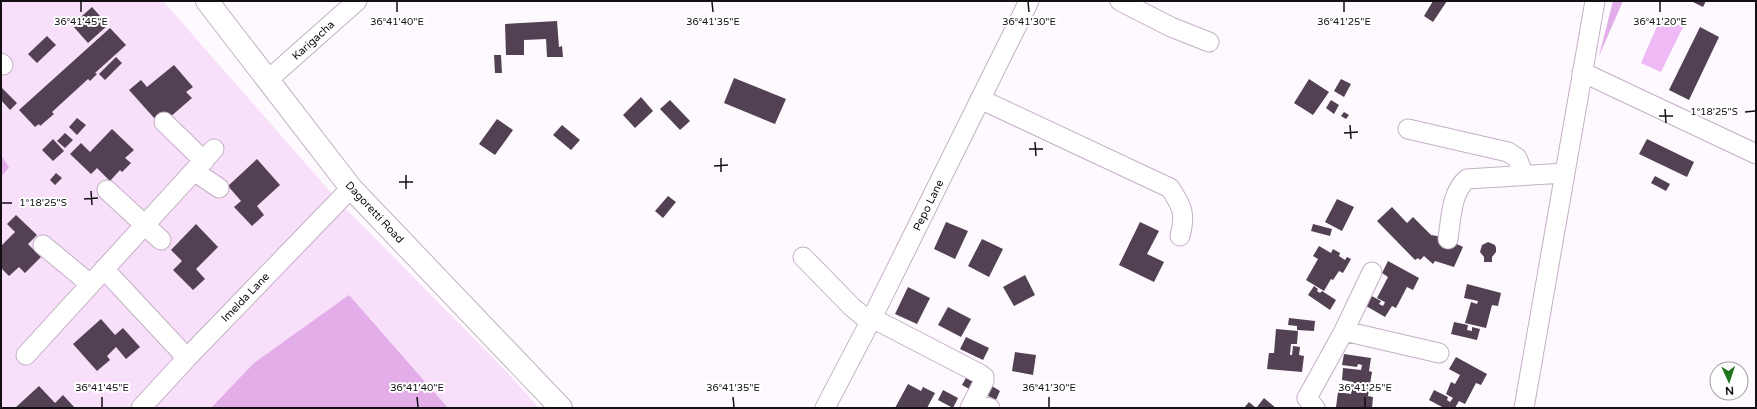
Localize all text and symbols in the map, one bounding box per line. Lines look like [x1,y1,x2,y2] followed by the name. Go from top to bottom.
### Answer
[54,16,108,28] text: 36°41'45"E
[370,16,424,28] text: 36°41'40"E
[686,16,740,28] text: 36°41'35"E
[1002,16,1056,28] text: 36°41'30"E
[1317,16,1371,28] text: 36°41'25"E
[1633,16,1687,28] text: 36°41'20"E
[290,18,337,63] street label: Karigacha
[1690,106,1738,118] text: 1°18'25"S
[910,177,946,233] street label: Pepo Lane
[343,179,407,246] street label: Dagoretti Road
[19,197,67,209] text: 1°18'25"S
[219,270,272,325] street label: Imelda Lane
[1709,361,1749,401] north arrow
[75,382,129,394] text: 36°41'45"E
[390,382,444,394] text: 36°41'40"E
[706,382,760,394] text: 36°41'35"E
[1022,382,1076,394] text: 36°41'30"E
[1338,382,1392,394] text: 36°41'25"E
[1725,384,1734,397] text: N

